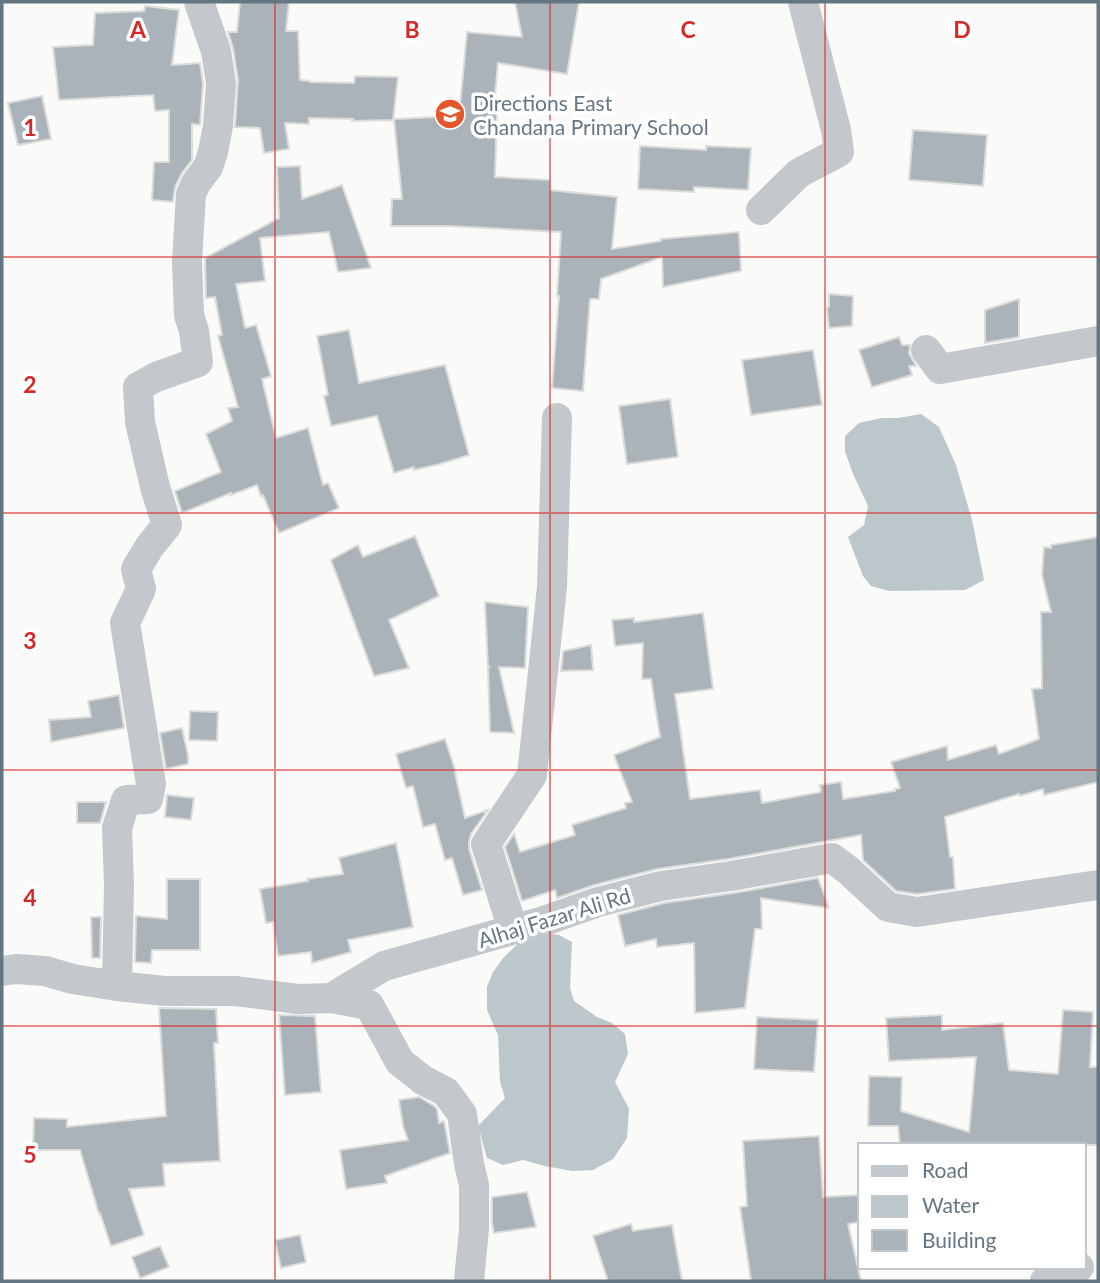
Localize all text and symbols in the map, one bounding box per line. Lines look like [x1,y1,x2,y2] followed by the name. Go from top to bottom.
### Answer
[129,15,147,43] text: A
[404,15,420,43] text: B
[680,15,696,43] text: C
[953,15,971,43] text: D
[473,90,709,139] place label: Directions East Chandana Primary School
[433,97,467,131] school or university icon: Directions East Chandana Primary School
[23,113,37,141] text: 1
[23,370,37,398] text: 2
[23,626,37,654] text: 3
[475,882,633,952] street label: Alhaj Fazar Ali Rd
[23,883,37,911] text: 4
[23,1140,37,1168] text: 5
[858,1143,1086,1269] legend
[922,1157,969,1182] text: Road
[922,1192,979,1217] text: Water
[922,1227,997,1252] text: Building

